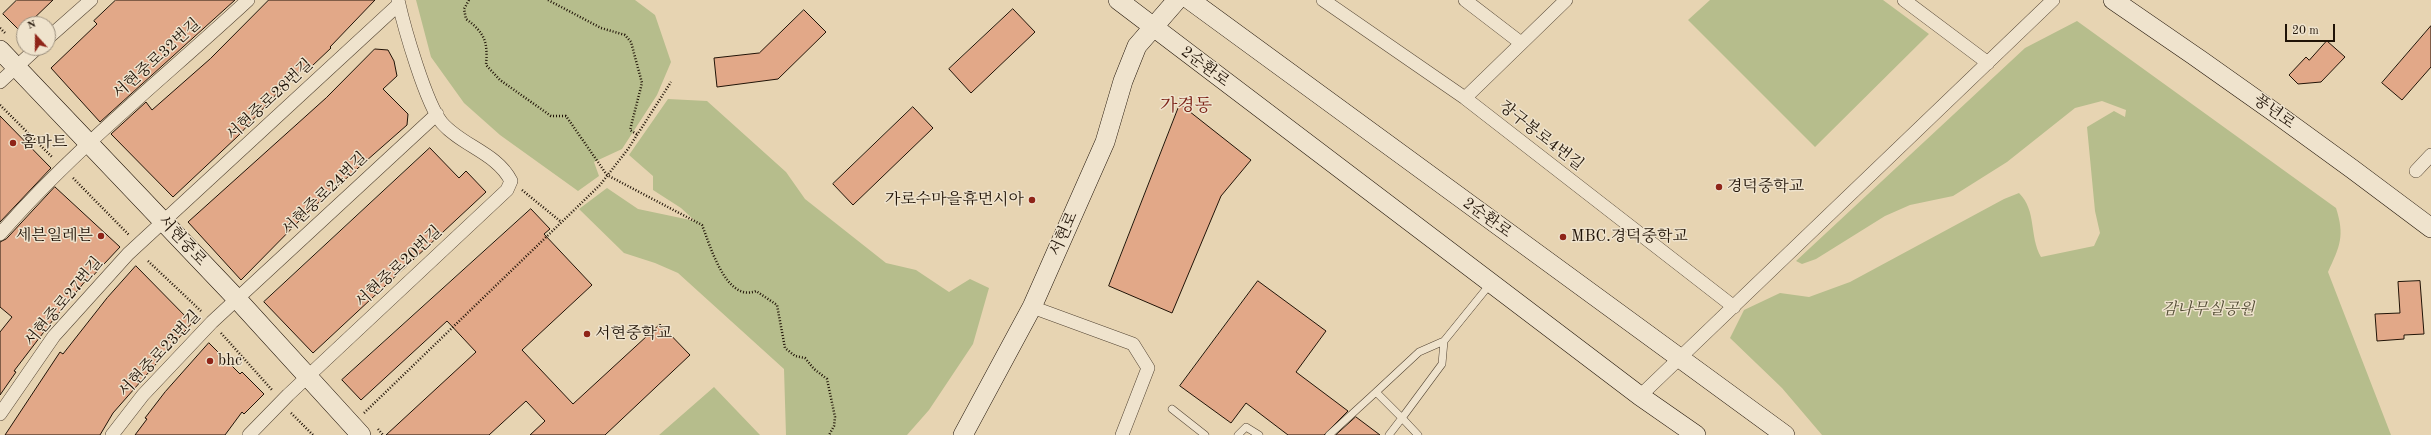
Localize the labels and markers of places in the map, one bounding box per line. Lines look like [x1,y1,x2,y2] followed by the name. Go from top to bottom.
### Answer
[21,133,67,153] place label: 홈마트
[8,138,18,148] marker: 홈마트
[1727,177,1804,197] place label: 경덕중학교
[1714,182,1724,192] marker: 경덕중학교
[885,190,1024,210] place label: 가로수마을휴먼시아
[1027,195,1037,205] marker: 가로수마을휴먼시아
[16,226,93,246] place label: 세븐일레븐
[1571,227,1688,247] place label: MBC.경덕중학교
[96,231,106,241] marker: 세븐일레븐
[1558,232,1568,242] marker: MBC.경덕중학교
[595,324,672,344] place label: 서현중학교
[582,329,592,339] marker: 서현중학교
[218,351,242,371] place label: bhc
[205,356,215,366] marker: bhc

